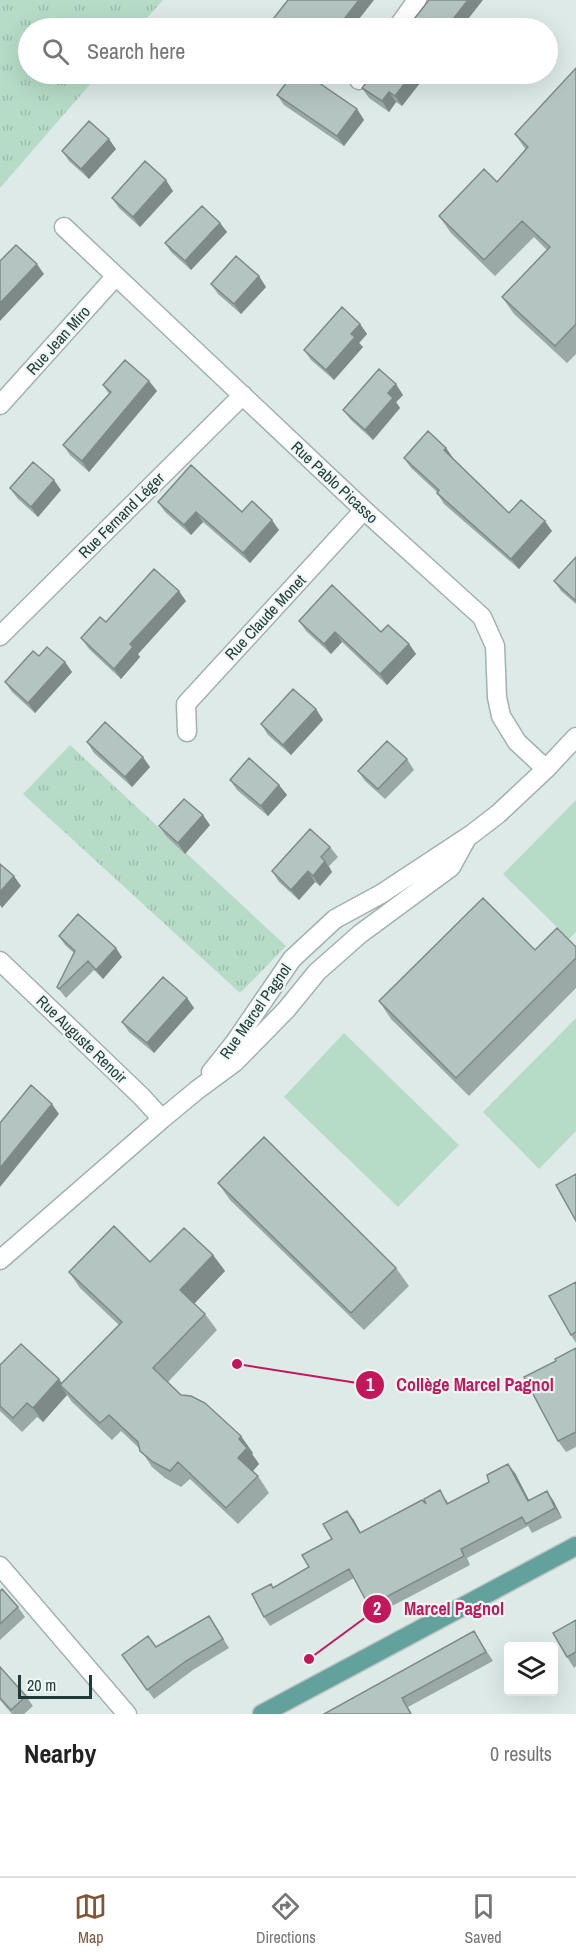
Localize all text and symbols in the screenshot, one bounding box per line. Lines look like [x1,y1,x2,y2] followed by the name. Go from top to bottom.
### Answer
[18,18,558,84] search box
[39,35,72,68] icon: search
[87,36,185,66] text: Search here
[21,301,95,379] street label: Rue Jean Miro
[287,436,383,528] street label: Rue Pablo Picasso
[73,467,169,563] street label: Rue Fernand Léger
[220,569,311,665] street label: Rue Claude Monet
[214,959,296,1063] street label: Rue Marcel Pagnol
[32,990,133,1088] street label: Rue Auguste Renoir
[355,1367,566,1403] callout: Collège Marcel Pagnol
[366,1372,375,1397] text: 1
[396,1372,554,1397] text: Collège Marcel Pagnol
[362,1591,516,1627] callout: Marcel Pagnol
[373,1596,381,1621] text: 2
[404,1596,504,1621] text: Marcel Pagnol
[504,1642,558,1696] map controls
[504,1642,558,1696] button: layers
[18,1672,92,1700] scale bar
[27,1674,56,1696] text: 20 m
[24,1736,96,1771] text: Nearby
[490,1740,552,1767] text: 0 results
[74,1890,107,1948] tab: Map
[256,1890,316,1948] tab: Directions
[464,1890,502,1948] tab: Saved

